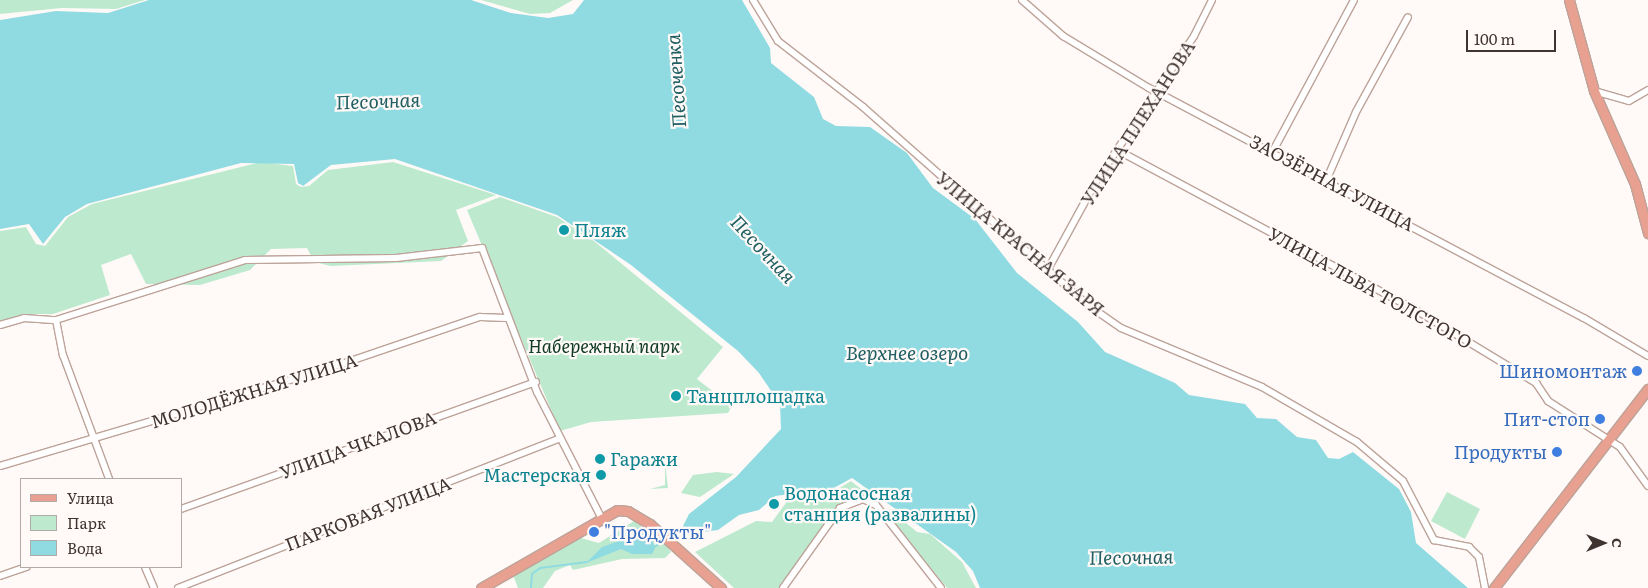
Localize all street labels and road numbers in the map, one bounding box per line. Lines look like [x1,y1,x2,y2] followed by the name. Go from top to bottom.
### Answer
[1077,36,1199,210] street label: УЛИЦА ПЛЕХАНОВА
[1246,130,1418,236] street label: ЗАОЗЁРНАЯ УЛИЦА
[932,168,1108,320] street label: УЛИЦА КРАСНАЯ ЗАРЯ
[1264,223,1476,353] street label: УЛИЦА ЛЬВА ТОЛСТОГО
[148,349,360,433] street label: МОЛОДЁЖНАЯ УЛИЦА
[277,407,439,483] street label: УЛИЦА ЧКАЛОВА
[282,472,454,556] street label: ПАРКОВАЯ УЛИЦА

